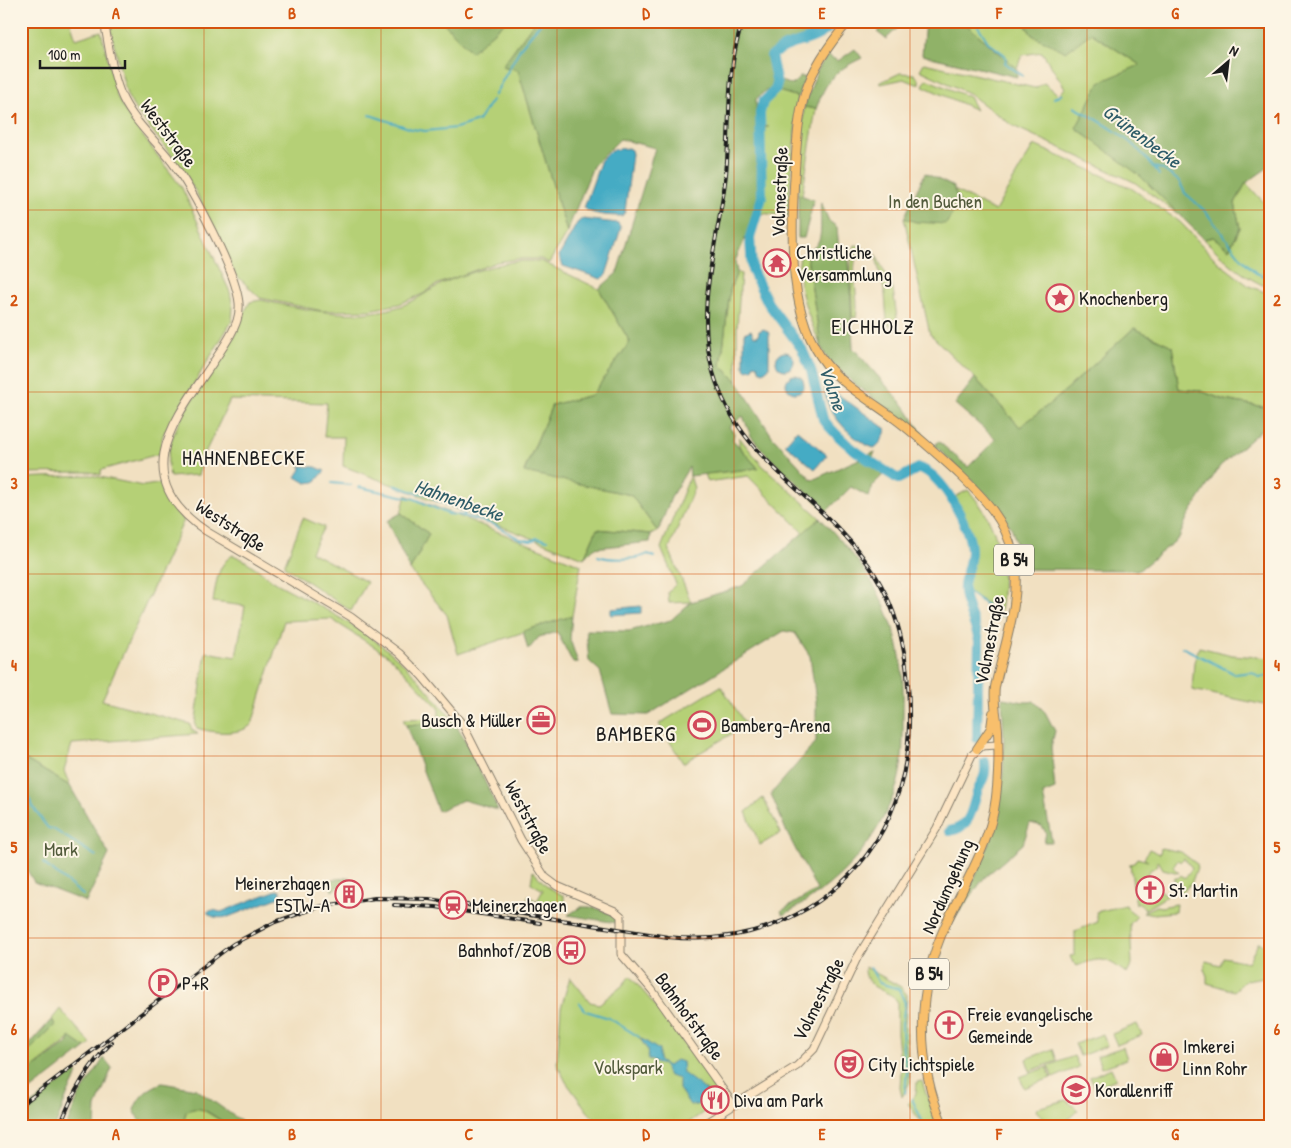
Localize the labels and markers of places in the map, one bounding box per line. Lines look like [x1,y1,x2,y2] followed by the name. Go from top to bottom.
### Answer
[796,239,892,287] place label: Christliche Versammlung
[762,248,792,278] temple icon: Christliche Versammlung
[1045,283,1075,313] place icon: Knochenberg
[1079,285,1168,311] place label: Knochenberg
[526,705,556,735] office icon: Busch & Müller
[421,707,523,733] place label: Busch & Müller
[687,710,717,740] sports icon: Bamberg-Arena
[721,712,831,738] place label: Bamberg-Arena
[235,870,330,918] place label: Meinerzhagen ESTW-A
[1135,875,1165,905] church icon: St. Martin
[1169,877,1238,903] place label: St. Martin
[334,879,364,909] building icon: Meinerzhagen ESTW-A
[438,890,468,920] station icon: Meinerzhagen
[472,892,567,918] place label: Meinerzhagen
[556,935,586,965] bus stop icon: Bahnhof/ZOB
[458,937,552,963] place label: Bahnhof/ZOB
[148,968,178,998] parking icon: P+R
[182,970,209,996] place label: P+R
[967,1001,1093,1049] place label: Freie evangelische Gemeinde
[934,1010,964,1040] church icon: Freie evangelische Gemeinde
[1183,1033,1248,1081] place label: Imkerei Linn Rohr
[1149,1042,1179,1072] shop icon: Imkerei Linn Rohr
[834,1049,864,1079] theatre icon: City Lichtspiele
[868,1051,975,1077] place label: City Lichtspiele
[1061,1075,1091,1105] school or university icon: Korallenriff
[1095,1077,1173,1103] place label: Korallenriff
[700,1085,730,1115] restaurant icon: Diva am Park
[734,1087,823,1113] place label: Diva am Park

